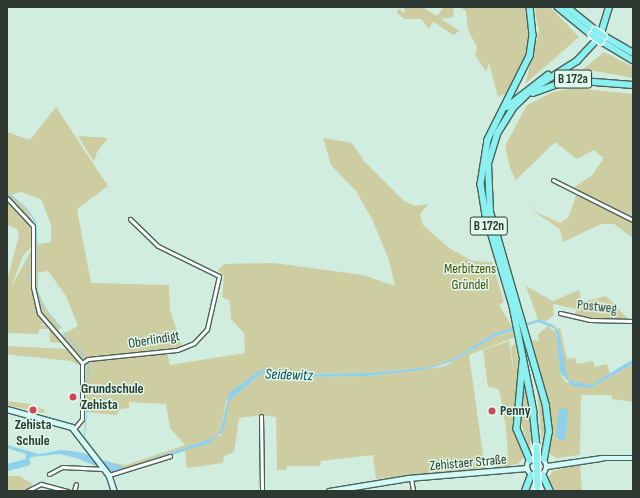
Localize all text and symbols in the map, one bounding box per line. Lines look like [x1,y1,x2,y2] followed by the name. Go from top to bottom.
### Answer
[554,68,592,90] road number: B 172a
[469,215,509,237] road number: B 172n
[444,261,496,294] park label: Merbitzens Gründel
[576,297,618,317] street label: Postweg
[127,328,181,352] street label: Oberlindigt
[265,365,313,385] water label: Seidewitz
[81,381,144,414] place label: Grundschule Zehista
[68,392,78,402] marker: Grundschule Zehista
[500,403,531,419] place label: Penny
[28,405,38,415] marker: Zehista Schule
[487,406,497,416] marker: Penny
[15,417,51,450] place label: Zehista Schule
[429,451,507,475] street label: Zehistaer Straße

